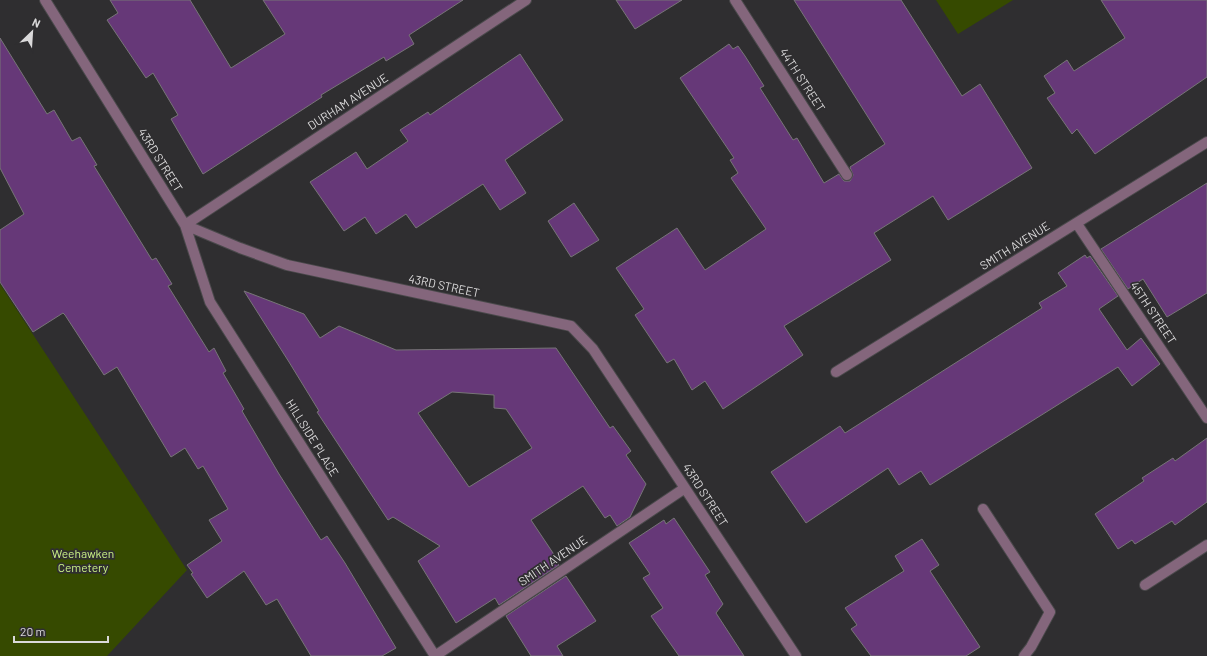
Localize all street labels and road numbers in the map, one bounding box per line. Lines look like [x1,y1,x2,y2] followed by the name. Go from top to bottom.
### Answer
[777,45,829,114] street label: 44TH STREET
[305,70,390,132] street label: DURHAM AVENUE
[136,125,186,194] street label: 43RD STREET
[977,218,1052,272] street label: SMITH AVENUE
[407,271,481,299] street label: 43RD STREET
[1128,279,1180,346] street label: 45TH STREET
[284,396,342,478] street label: HILLSIDE PLACE
[680,460,731,529] street label: 43RD STREET
[515,532,589,588] street label: SMITH AVENUE

